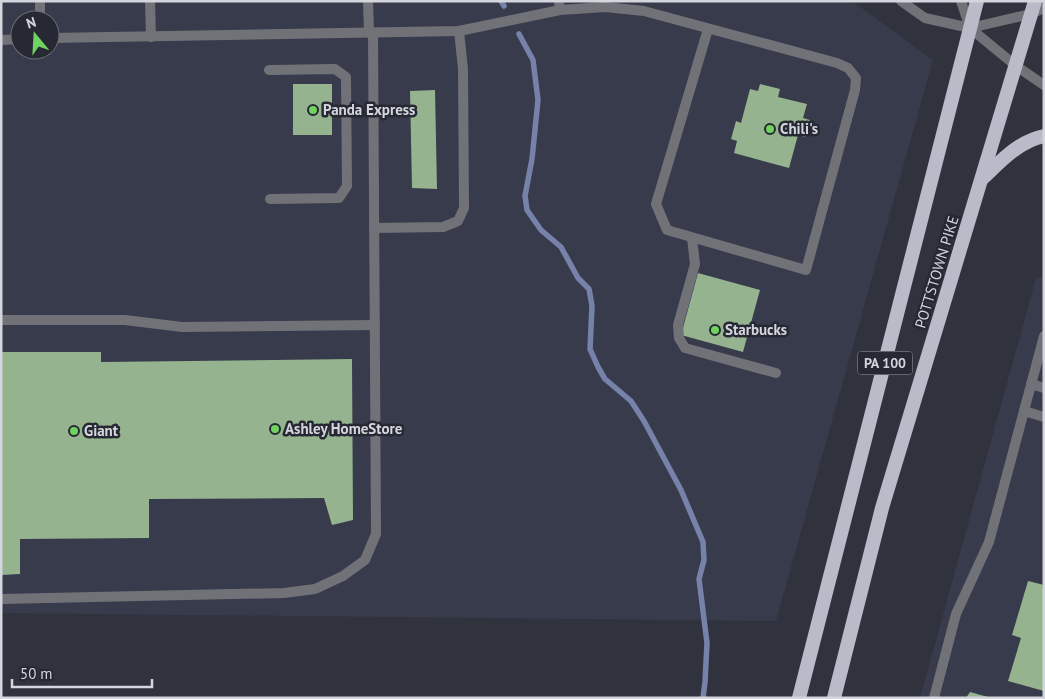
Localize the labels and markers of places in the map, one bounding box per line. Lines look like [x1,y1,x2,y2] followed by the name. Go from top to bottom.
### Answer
[323,100,415,119] place label: Panda Express
[307,104,319,116] marker: Panda Express
[780,119,818,138] place label: Chili's
[764,123,776,135] marker: Chili's
[725,320,787,339] place label: Starbucks
[709,324,721,336] marker: Starbucks
[285,419,403,438] place label: Ashley HomeStore
[84,421,119,440] place label: Giant
[269,423,281,435] marker: Ashley HomeStore
[68,425,80,437] marker: Giant

